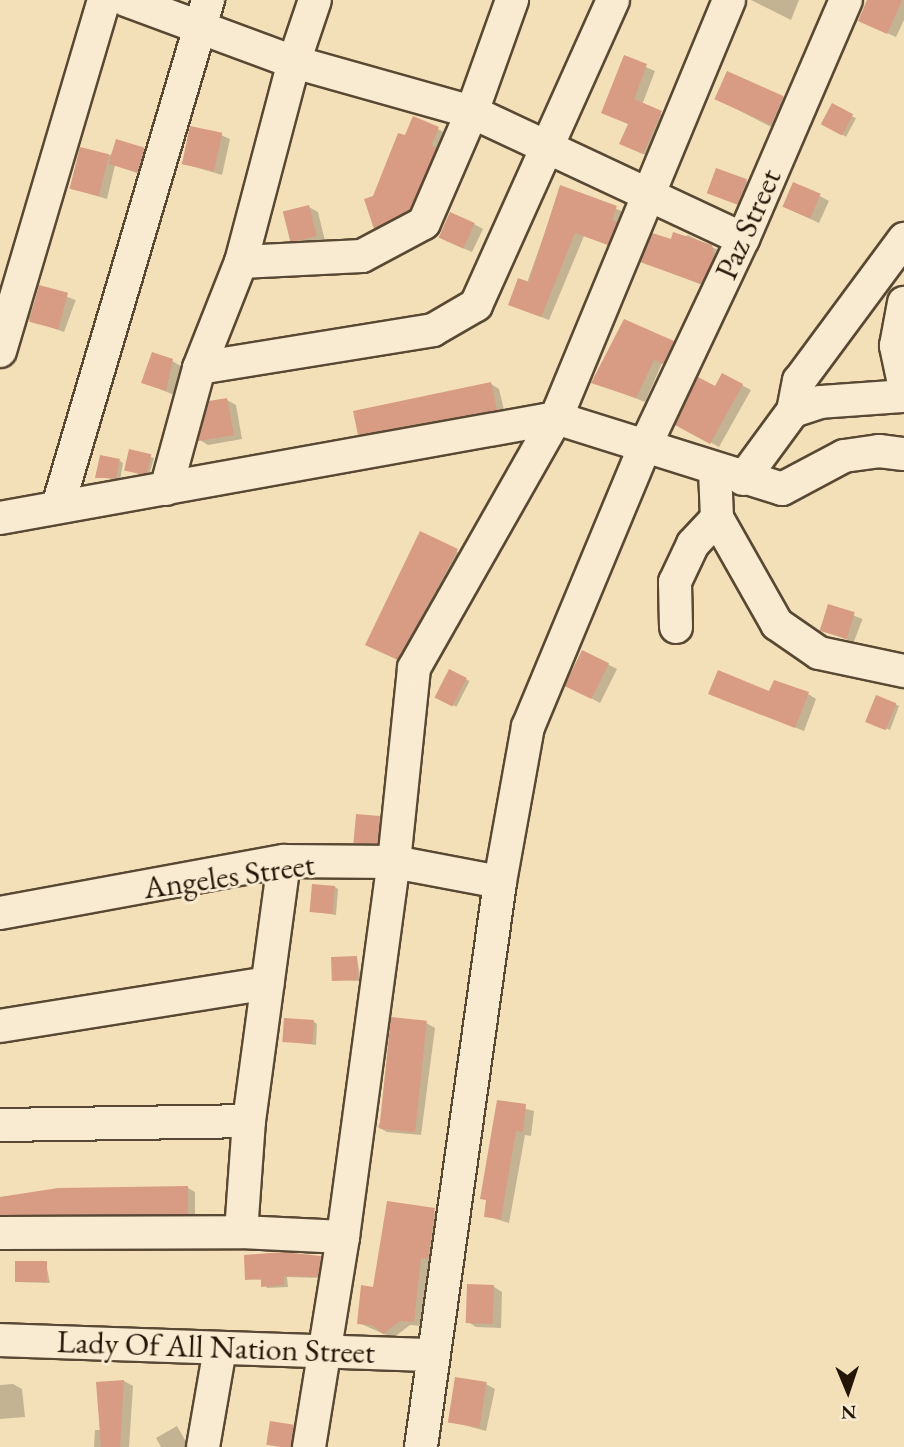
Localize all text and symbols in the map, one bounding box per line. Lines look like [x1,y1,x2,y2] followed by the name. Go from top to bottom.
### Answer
[707,163,789,285] street label: Paz Street
[141,845,317,907] street label: Angeles Street
[56,1322,376,1372] street label: Lady Of All Nation Street
[813,1356,883,1426] north arrow
[841,1400,857,1425] text: N

